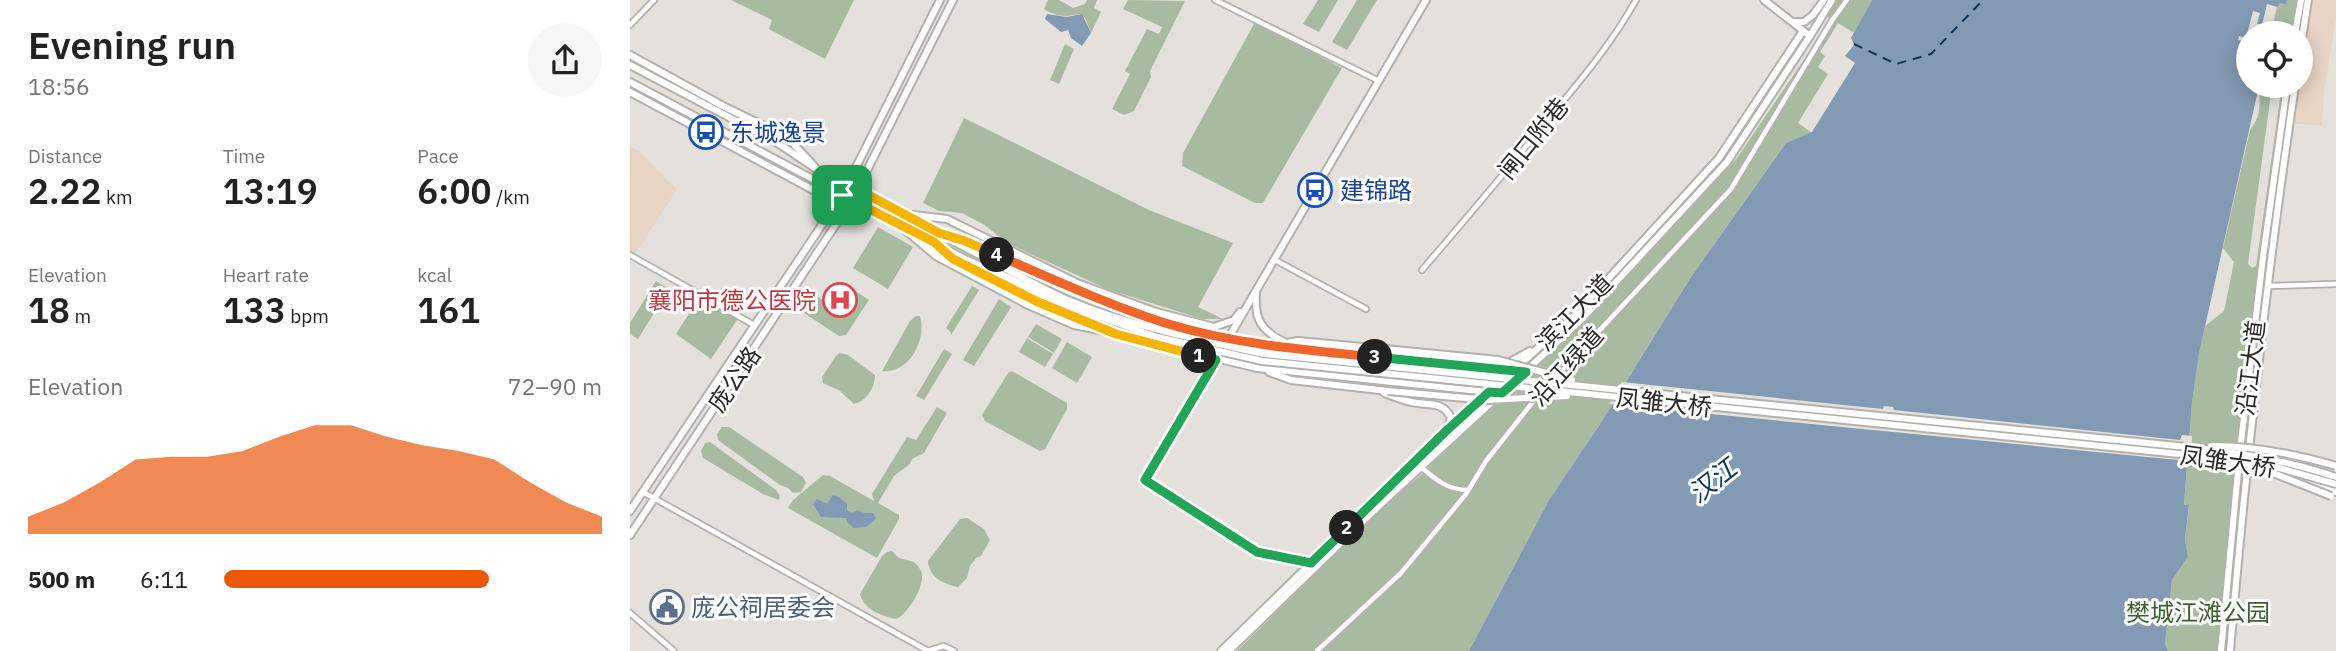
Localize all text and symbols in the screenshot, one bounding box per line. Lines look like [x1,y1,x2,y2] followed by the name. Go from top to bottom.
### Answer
[28,20,236,69] text: Evening run
[2236,21,2313,98] map controls
[2236,21,2313,98] button: locate
[528,23,602,97] button: share
[28,71,90,101] text: 18:56
[1490,91,1576,185] street label: 闸口附巷
[687,113,725,151] bus stop icon: 东城逸景
[730,116,826,148] place label: 东城逸景
[28,144,102,168] text: Distance
[223,144,265,168] text: Time
[417,144,459,168] text: Pace
[812,165,872,225] pin
[28,168,101,214] text: 2.22
[223,168,318,214] text: 13:19
[417,168,492,214] text: 6:00
[1296,171,1334,209] bus stop icon: 建锦路
[1340,174,1412,206] place label: 建锦路
[823,176,861,214] icon: arrive
[101,185,133,209] text: km
[492,185,530,209] text: /km
[980,238,1014,272] pin: 4
[991,242,1002,266] text: 4
[28,263,107,287] text: Elevation
[223,263,309,287] text: Heart rate
[417,263,452,287] text: kcal
[1529,267,1619,357] street label: 滨江大道
[821,281,859,319] hospital icon: 襄阳市德公医院
[648,284,816,316] place label: 襄阳市德公医院
[28,287,70,333] text: 18
[223,287,286,333] text: 133
[417,287,480,333] text: 161
[70,304,91,328] text: m
[286,304,329,328] text: bpm
[2228,318,2272,418] street label: 沿江大道
[1522,320,1610,412] street label: 沿江绿道
[1182,338,1216,374] pin: 1
[701,340,767,418] street label: 庞公路
[1358,340,1392,374] pin: 3
[1193,343,1204,367] text: 1
[1369,344,1380,368] text: 3
[28,371,123,401] text: Elevation
[508,371,602,401] text: 72–90 m
[1615,381,1713,423] street label: 凤雏大桥
[2178,438,2278,484] street label: 凤雏大桥
[1681,449,1745,509] water label: 汉江
[1330,510,1364,546] pin: 2
[1341,515,1352,539] text: 2
[28,564,95,594] text: 500 m
[140,564,188,594] text: 6:11
[648,588,686,626] public building icon: 庞公祠居委会
[691,591,835,623] place label: 庞公祠居委会
[2126,596,2270,628] park label: 樊城江滩公园

